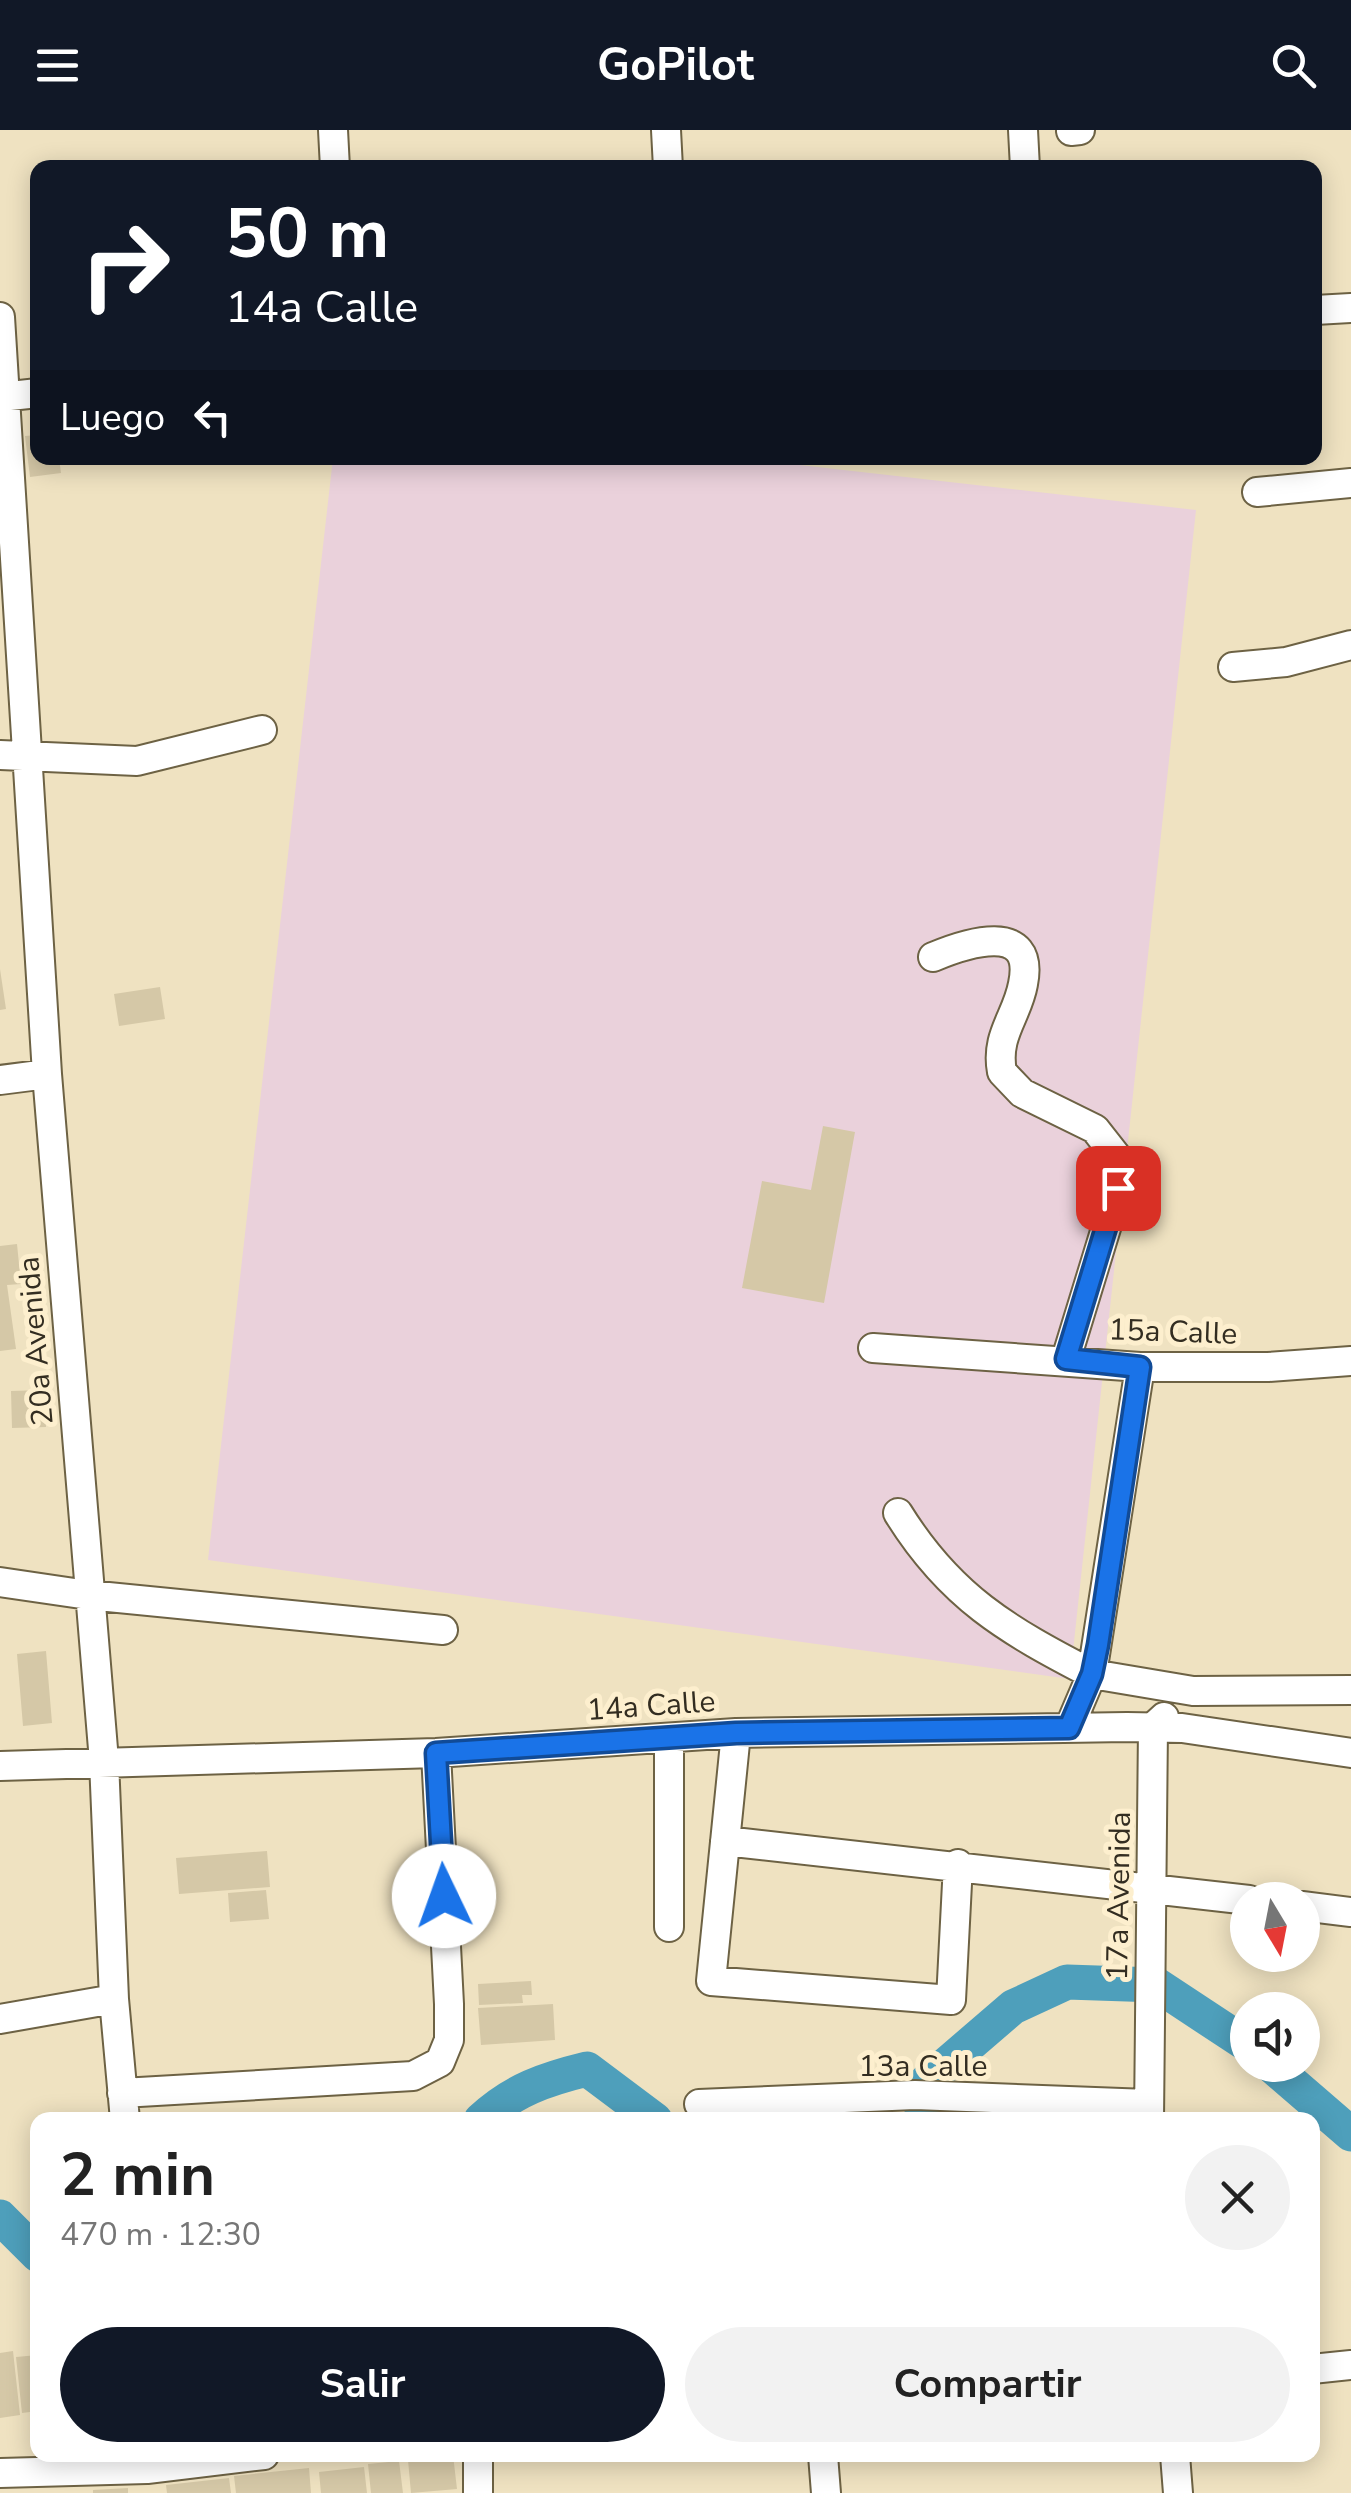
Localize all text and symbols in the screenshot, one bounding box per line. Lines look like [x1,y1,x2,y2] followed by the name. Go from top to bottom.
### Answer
[597,35,754,96] text: GoPilot
[30,38,85,93] icon: menu
[1266,38,1321,93] icon: search
[225,186,389,282] text: 50 m
[60,200,190,330] icon: right
[225,277,418,338] text: 14a Calle
[185,390,240,445] icon: left
[60,392,165,443] text: Luego
[1076,1146,1161,1231] pin
[1091,1161,1146,1216] icon: arrive
[8,1255,64,1427] street label: 20a Avenida
[1108,1309,1238,1355] street label: 15a Calle
[585,1681,717,1731] street label: 14a Calle
[1097,1811,1141,1981] street label: 17a Avenida
[392,1844,496,1948] position arrow
[1230,1882,1320,1972] north arrow
[1230,1882,1320,2082] map controls
[1230,1992,1320,2082] button: sound
[859,2046,987,2087] street label: 13a Calle
[60,2134,215,2216] text: 2 min
[1185,2145,1290,2250] button: close
[60,2213,261,2256] text: 470 m · 12:30
[60,2327,665,2442] button: Salir
[685,2327,1290,2442] button: Compartir

